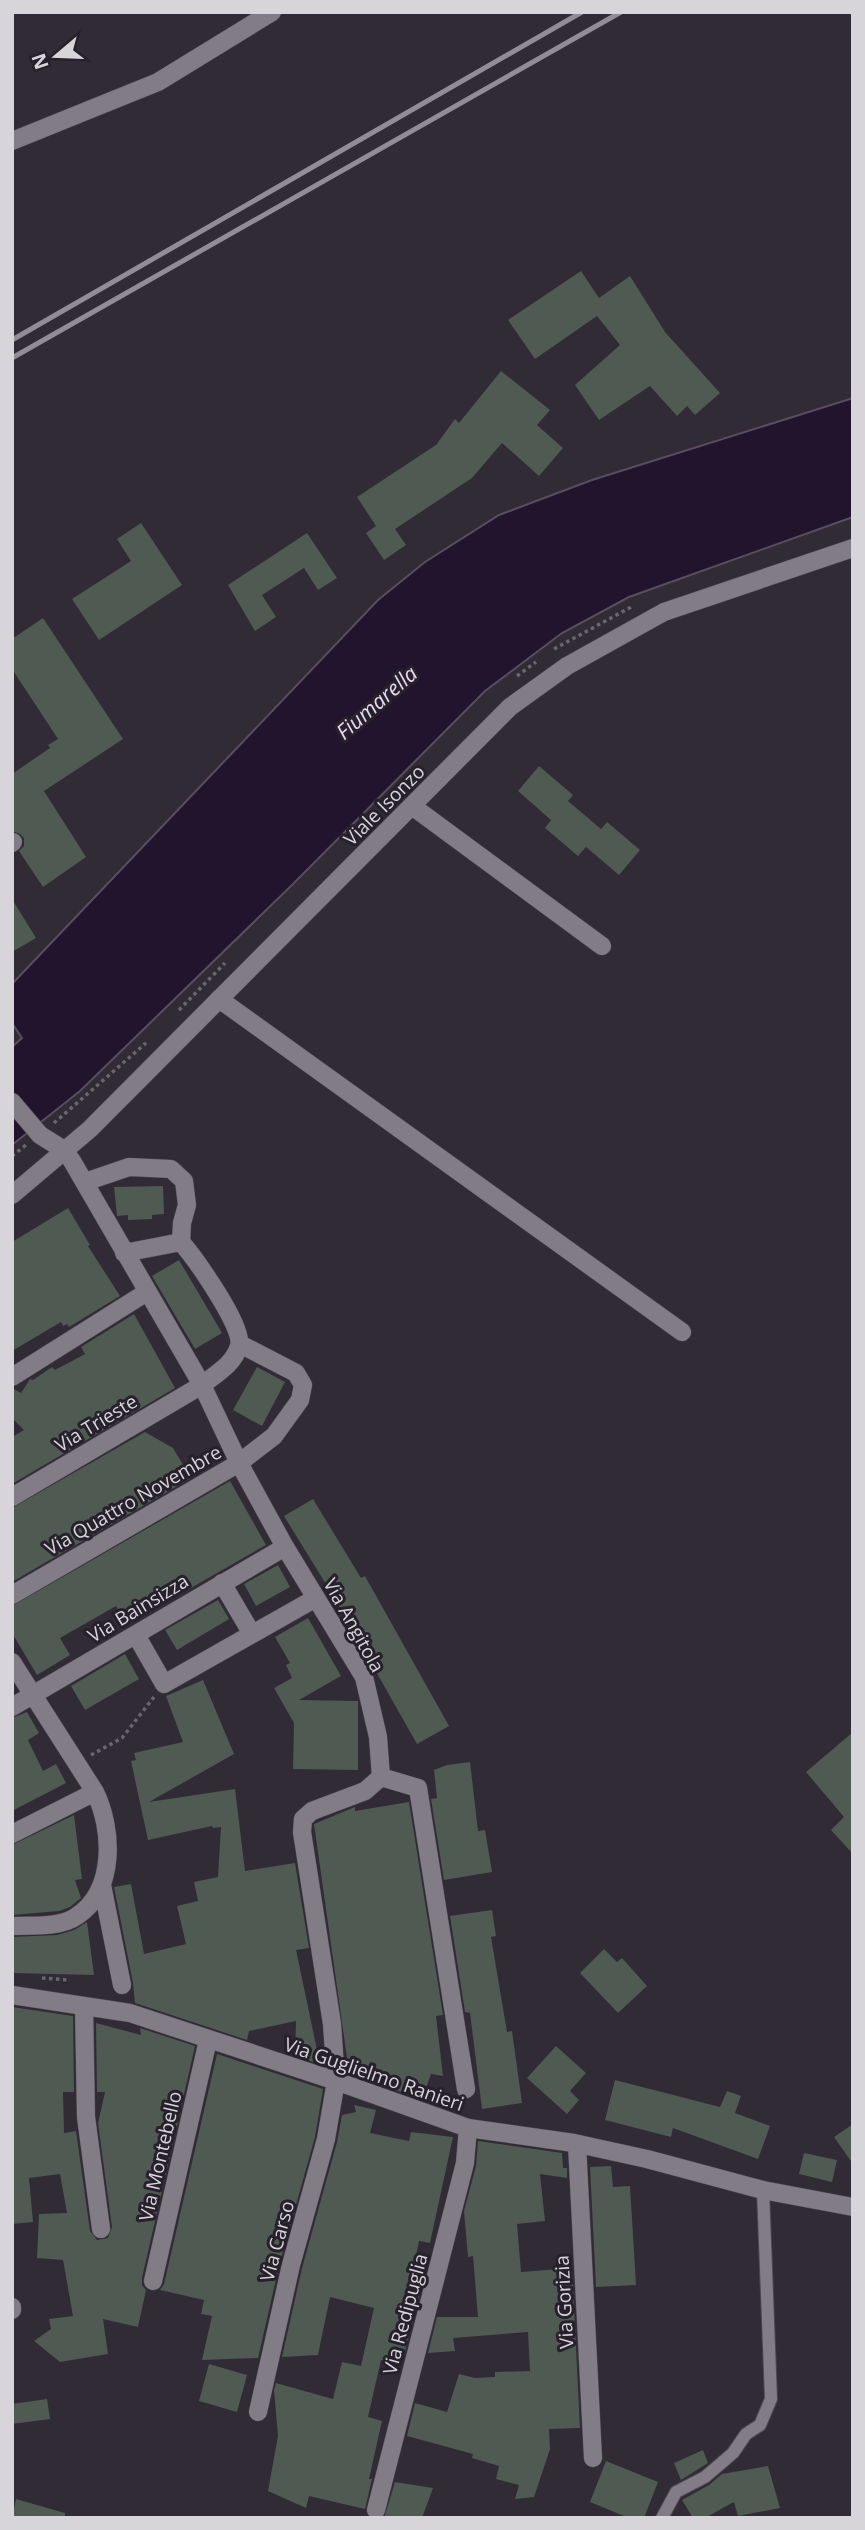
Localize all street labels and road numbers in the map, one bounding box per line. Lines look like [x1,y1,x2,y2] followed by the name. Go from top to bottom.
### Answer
[338,759,430,851] street label: Viale Isonzo
[50,1388,142,1458] street label: Via Trieste
[40,1439,226,1561] street label: Via Quattro Novembre
[83,1568,193,1648] street label: Via Bainsizza
[317,1573,391,1677] street label: Via Angitola
[281,2031,467,2117] street label: Via Guglielmo Ranieri
[132,2089,188,2223] street label: Via Montebello
[254,2198,300,2284] street label: Via Carso
[376,2251,434,2377] street label: Via Redipuglia
[549,2255,579,2349] street label: Via Gorizia

